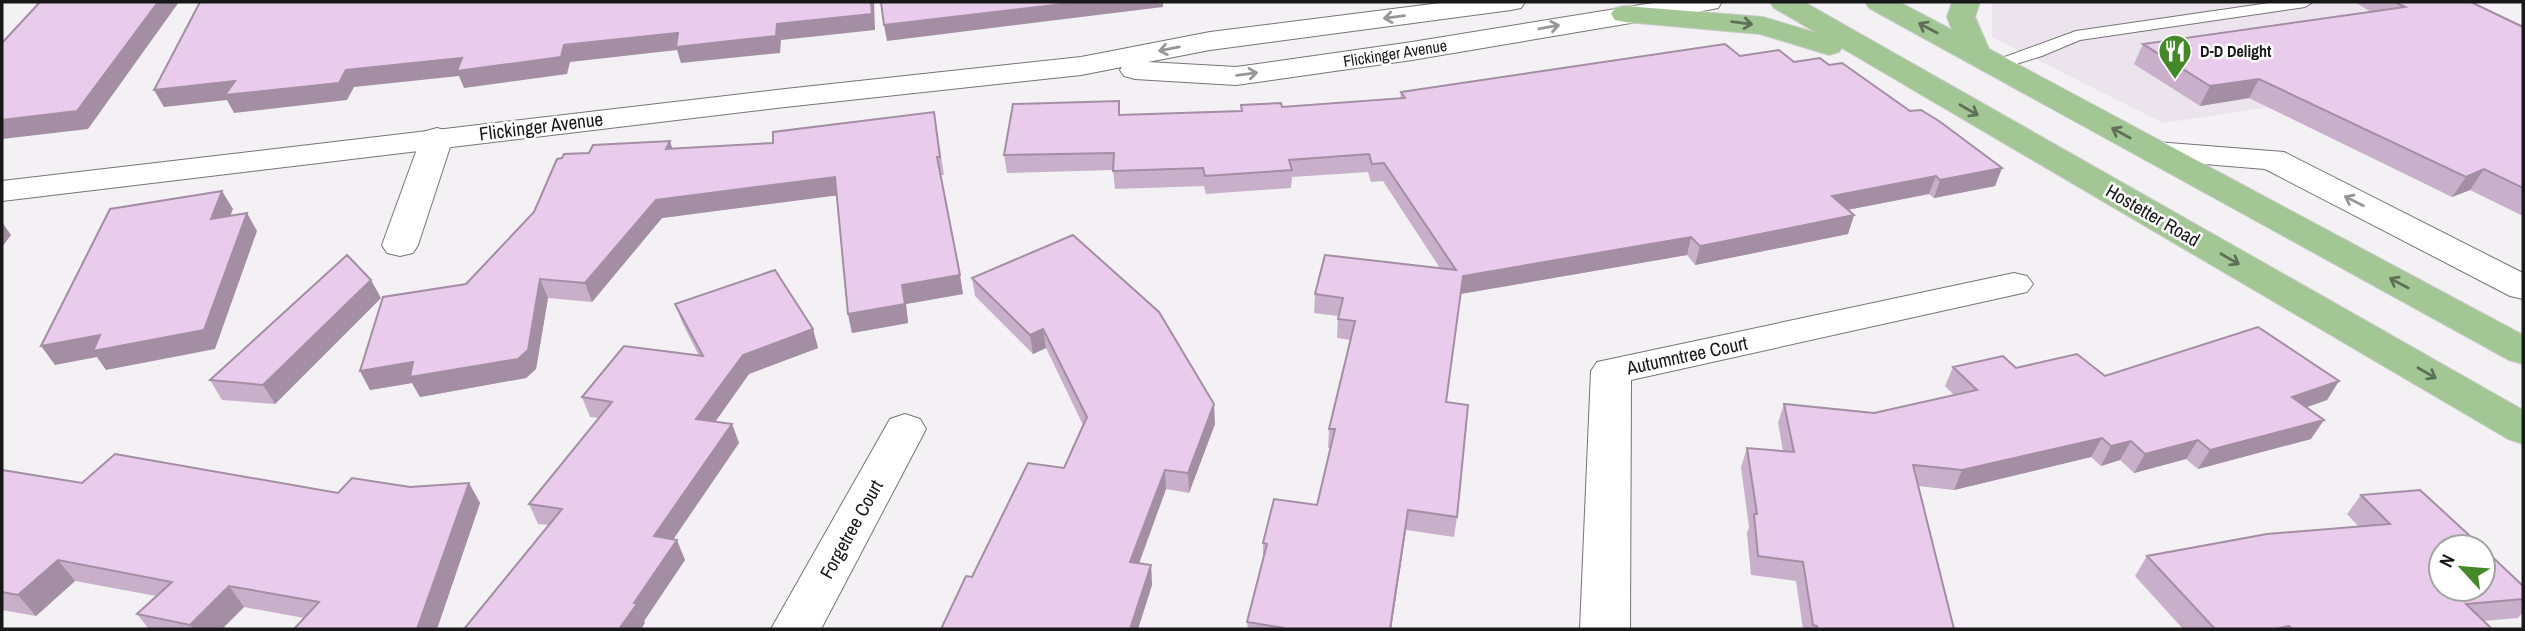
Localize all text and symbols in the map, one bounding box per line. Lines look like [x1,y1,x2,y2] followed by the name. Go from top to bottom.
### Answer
[1384,10,1406,23] one-way arrow
[1730,17,1753,30] one-way arrow
[1537,20,1560,33] one-way arrow
[1918,20,1939,34] one-way arrow
[2156,32,2194,81] restaurant icon: D-D Delight
[1342,34,1448,72] street label: Flickinger Avenue
[2200,40,2272,62] place label: D-D Delight
[1158,42,1181,56] one-way arrow
[1235,68,1257,81] one-way arrow
[1958,103,1978,117] one-way arrow
[478,106,604,146] street label: Flickinger Avenue
[2112,126,2132,140] one-way arrow
[2101,178,2205,252] street label: Hostetter Road
[2344,193,2364,207] one-way arrow
[2219,252,2239,266] one-way arrow
[2389,276,2409,290] one-way arrow
[1623,329,1750,381] street label: Autumntree Court
[2416,366,2436,380] one-way arrow
[813,474,889,583] street label: Forgetree Court
[2427,533,2497,603] north arrow
[2433,550,2461,571] text: N

